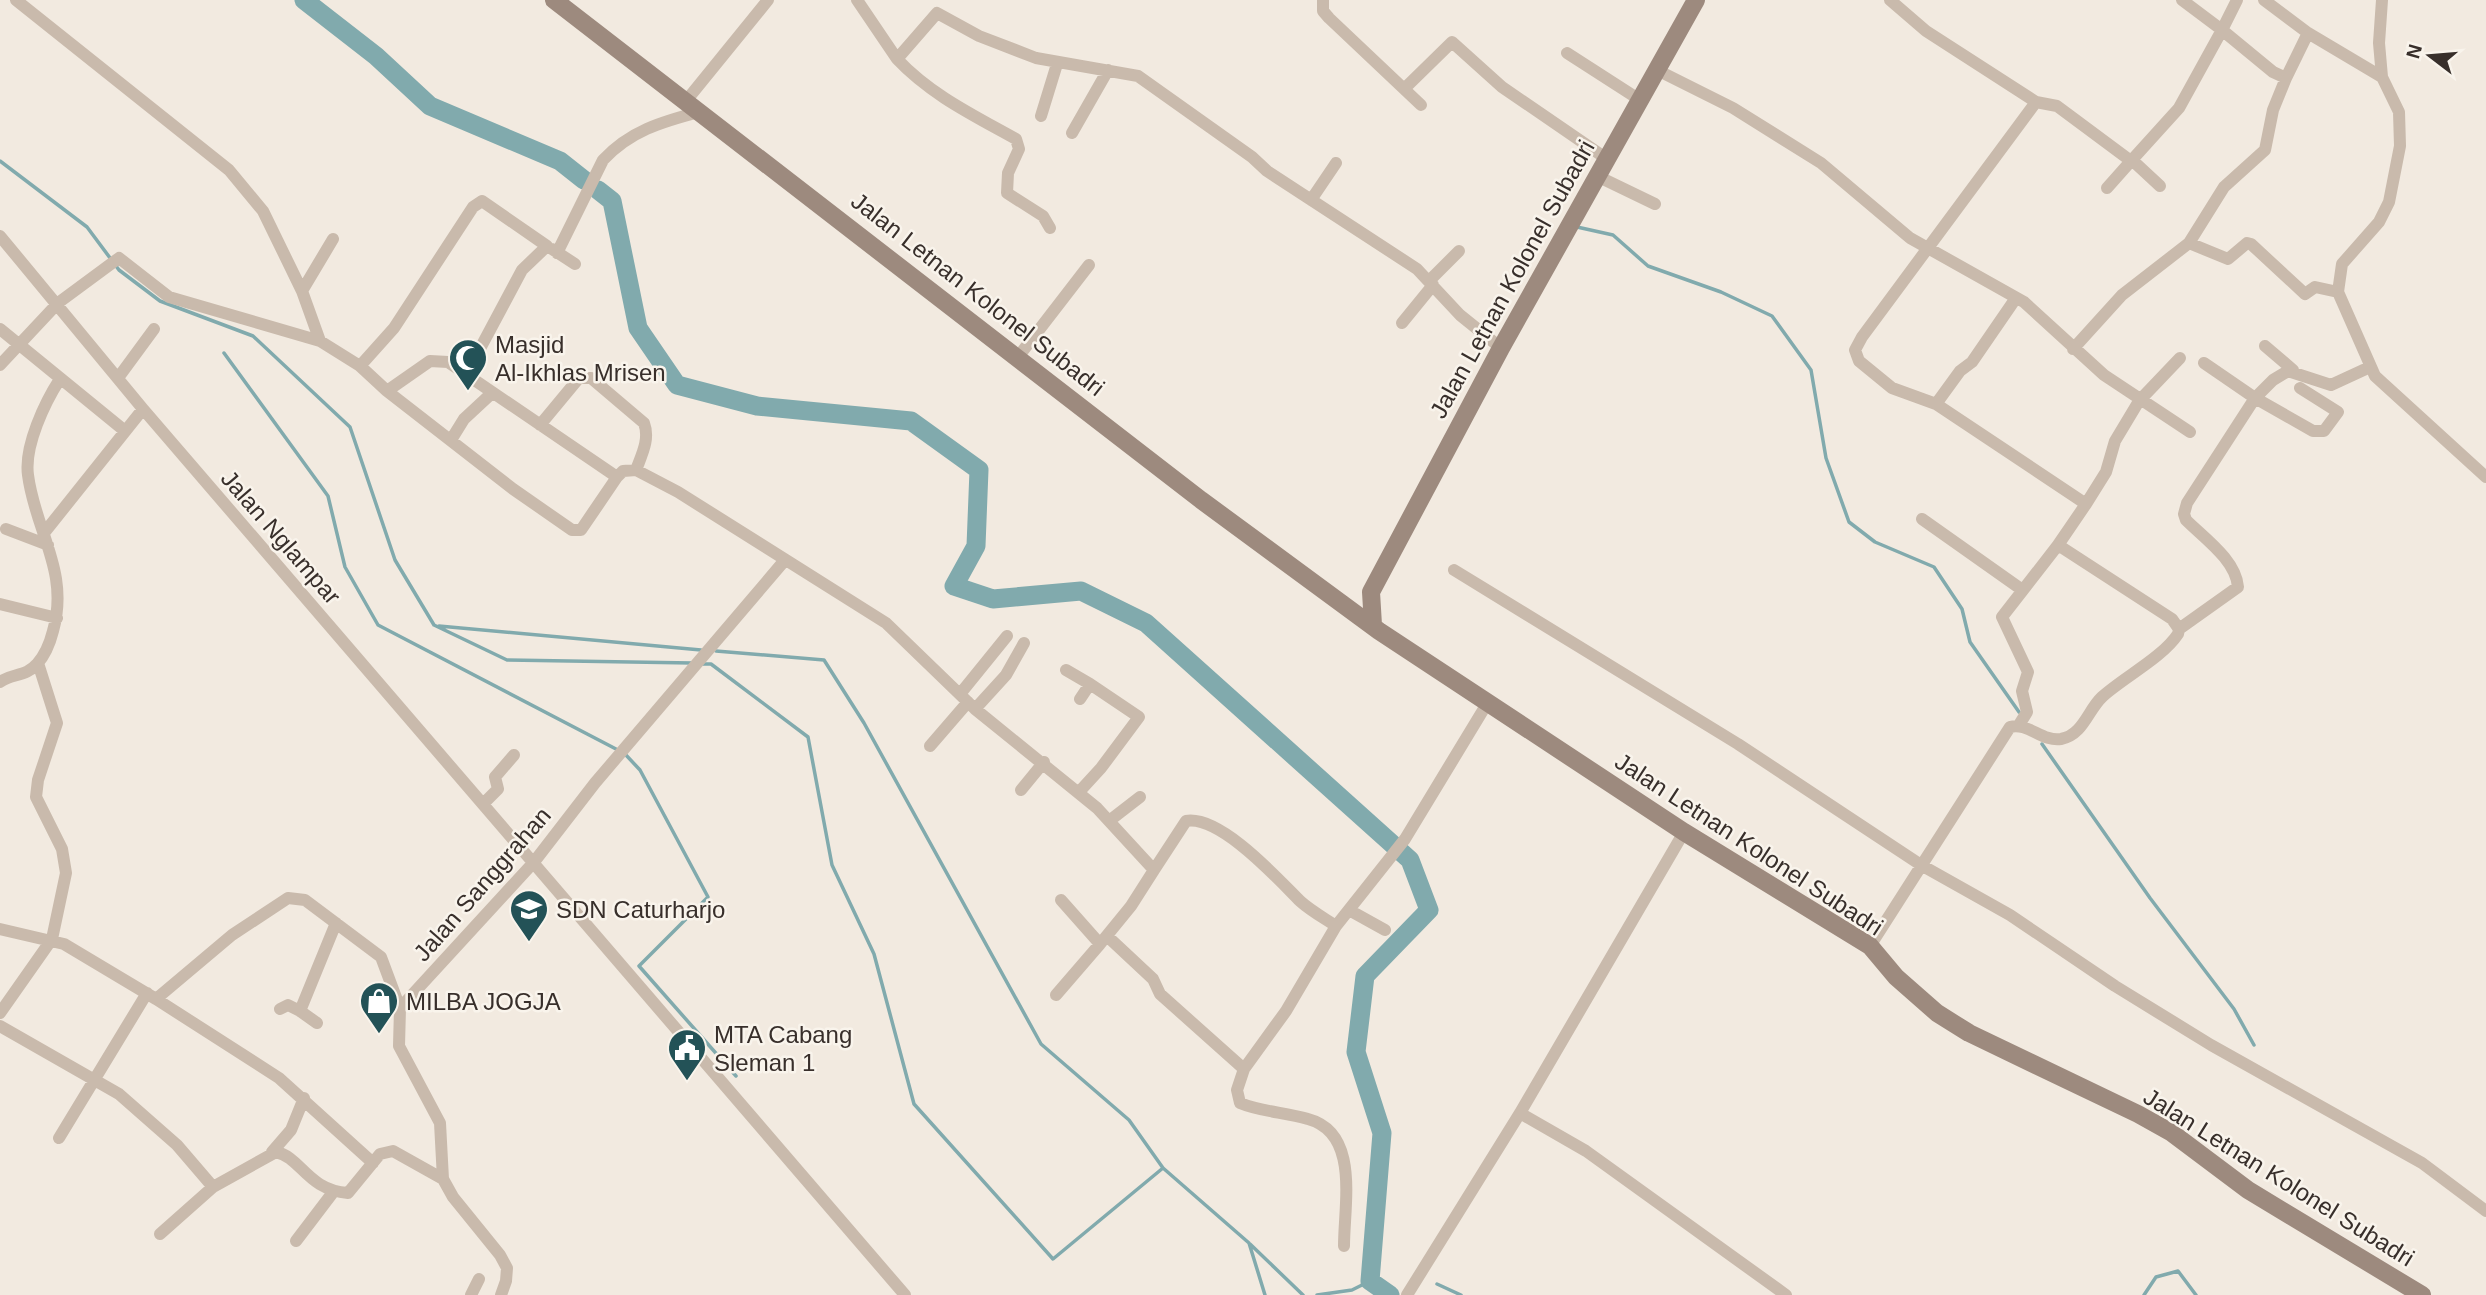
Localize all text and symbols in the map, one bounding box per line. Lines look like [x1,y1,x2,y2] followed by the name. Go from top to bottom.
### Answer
[2395,21,2465,91] north arrow
[2402,42,2426,61] text: N
[1424,135,1600,423] street label: Jalan Letnan Kolonel Subadri
[846,187,1110,401] street label: Jalan Letnan Kolonel Subadri
[495,331,666,386] place label: Masjid Al-Ikhlas Mrisen
[447,337,489,392] mosque icon: Masjid Al-Ikhlas Mrisen
[216,465,346,609] street label: Jalan Nglampar
[1610,747,1888,941] street label: Jalan Letnan Kolonel Subadri
[408,802,556,966] street label: Jalan Sanggrahan
[508,888,550,943] school or university icon: SDN Caturharjo
[556,896,725,923] place label: SDN Caturharjo
[358,980,400,1035] shop icon: MILBA JOGJA
[406,988,561,1015] place label: MILBA JOGJA
[714,1021,852,1076] place label: MTA Cabang Sleman 1
[666,1027,708,1082] public building icon: MTA Cabang Sleman 1
[2139,1082,2419,1272] street label: Jalan Letnan Kolonel Subadri

